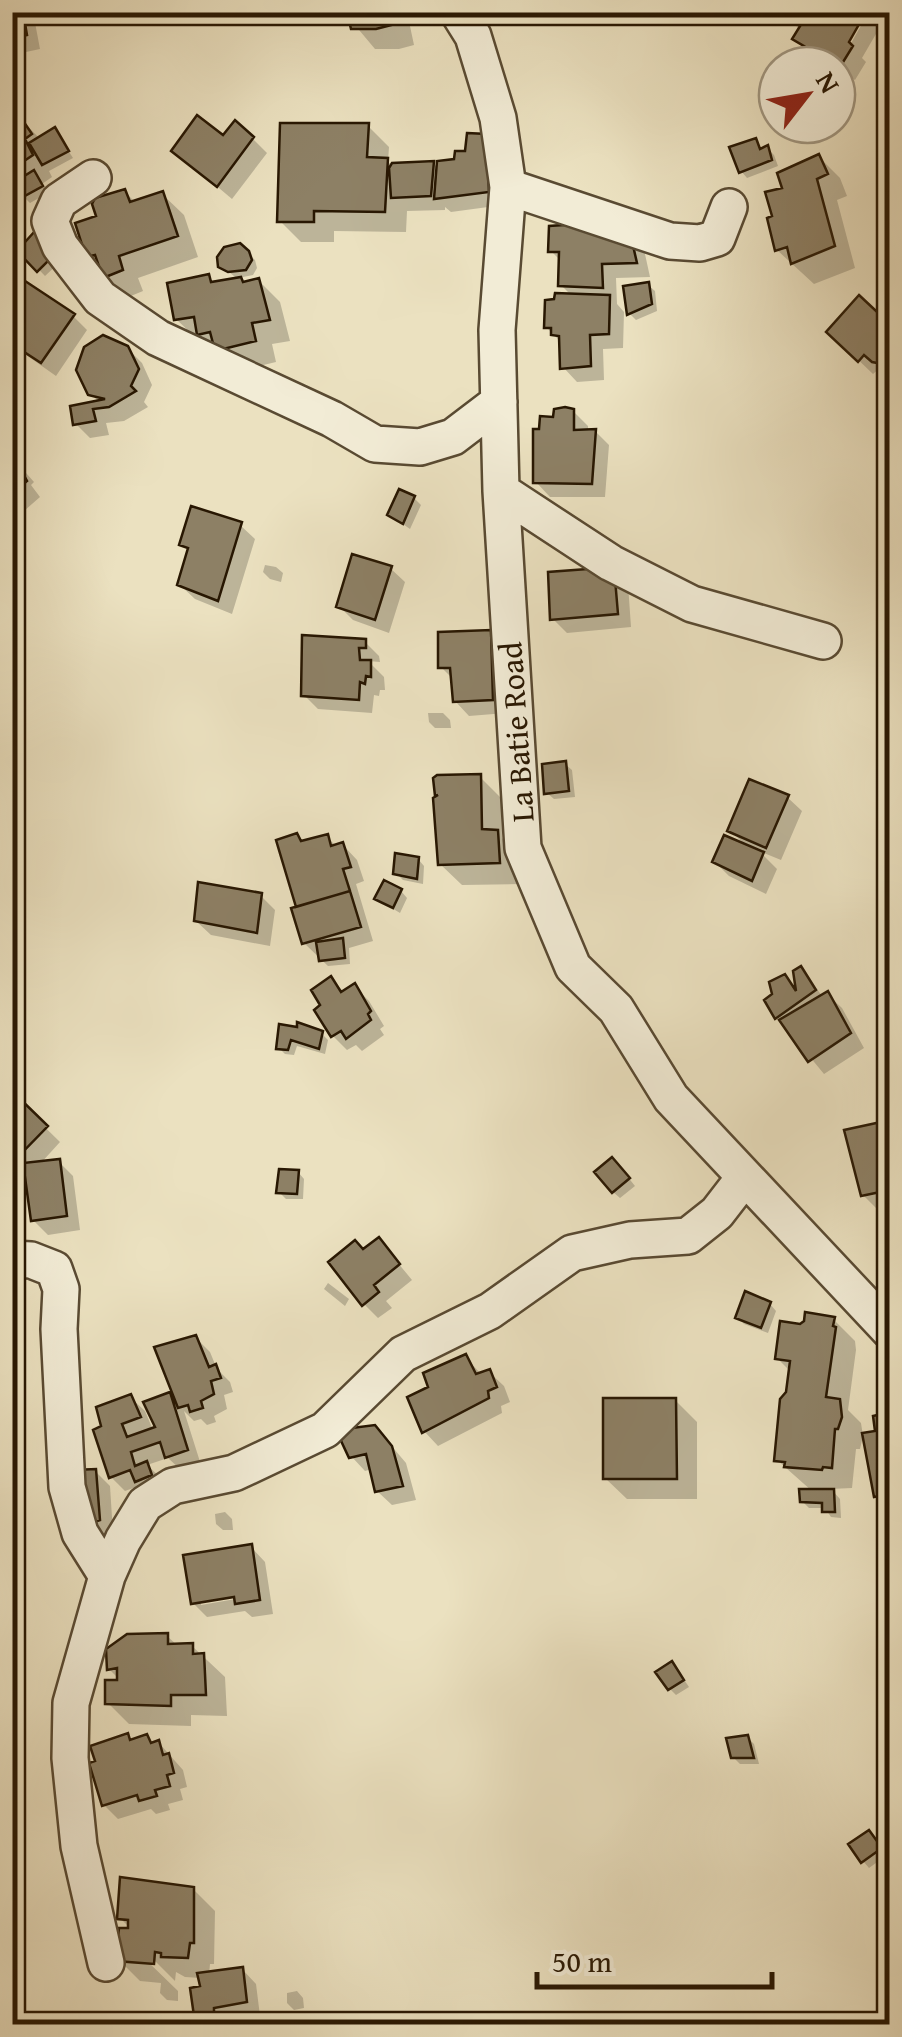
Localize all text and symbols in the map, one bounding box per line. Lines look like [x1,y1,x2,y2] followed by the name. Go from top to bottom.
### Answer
[757,45,857,145] north arrow
[806,63,851,101] text: N
[486,640,546,824] street label: La Batie Road
[537,1927,772,1989] scale bar
[552,1939,612,1983] text: 50 m

